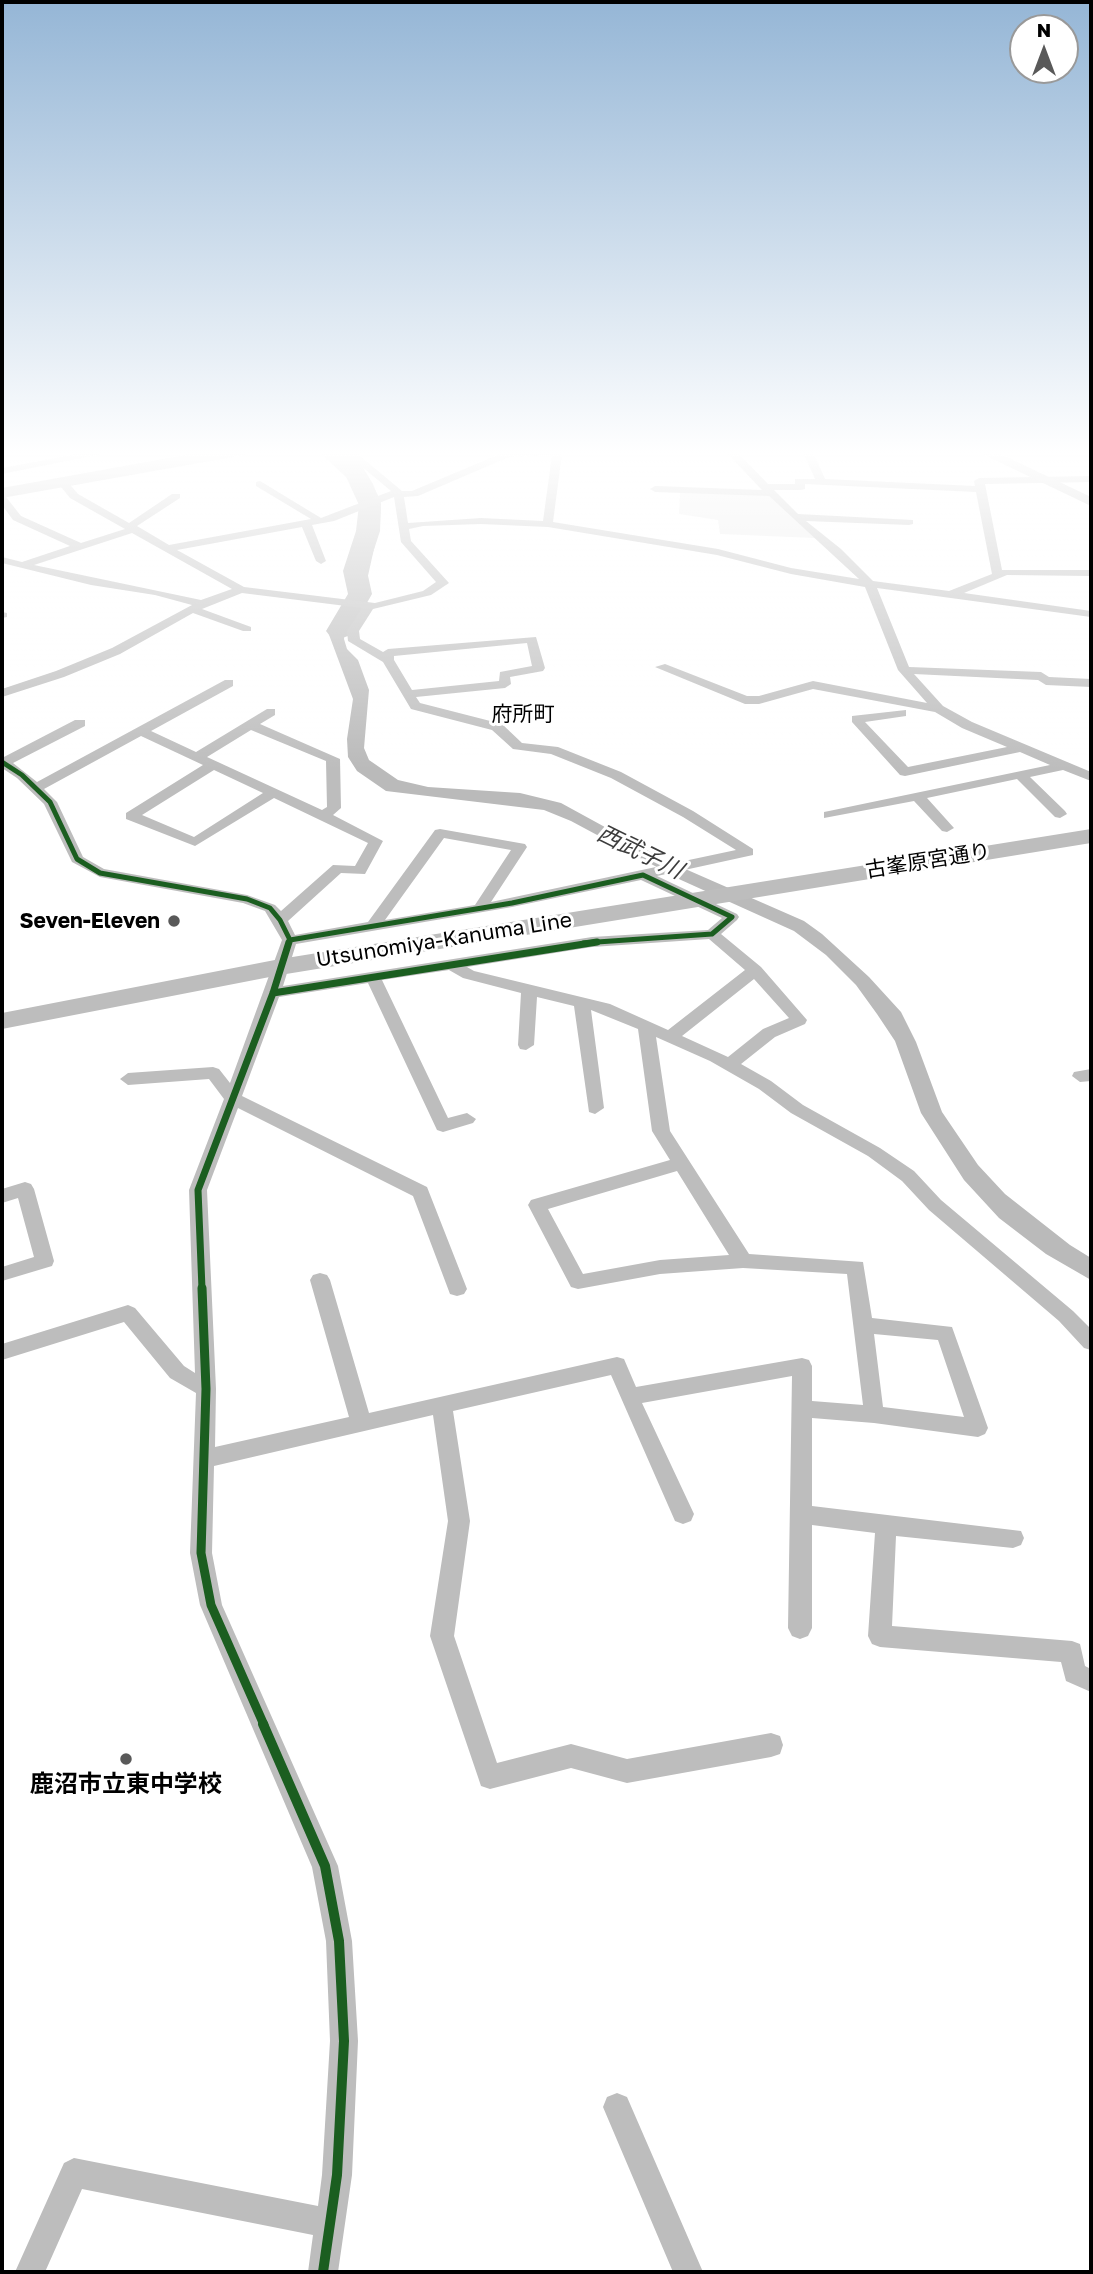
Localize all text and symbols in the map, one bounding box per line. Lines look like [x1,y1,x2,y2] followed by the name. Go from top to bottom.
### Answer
[1009,14,1079,84] north arrow
[1037,18,1051,41] text: N
[492,701,554,727] district label: 府所町
[593,819,687,885] water label: 西武子川
[864,839,992,883] street label: 古峯原宮通り
[314,907,574,973] street label: Utsunomiya-Kanuma Line
[19,908,160,934] place label: Seven-Eleven
[166,913,182,929] marker: Seven-Eleven
[118,1751,134,1767] marker: 鹿沼市立東中学校
[30,1770,222,1798] place label: 鹿沼市立東中学校

